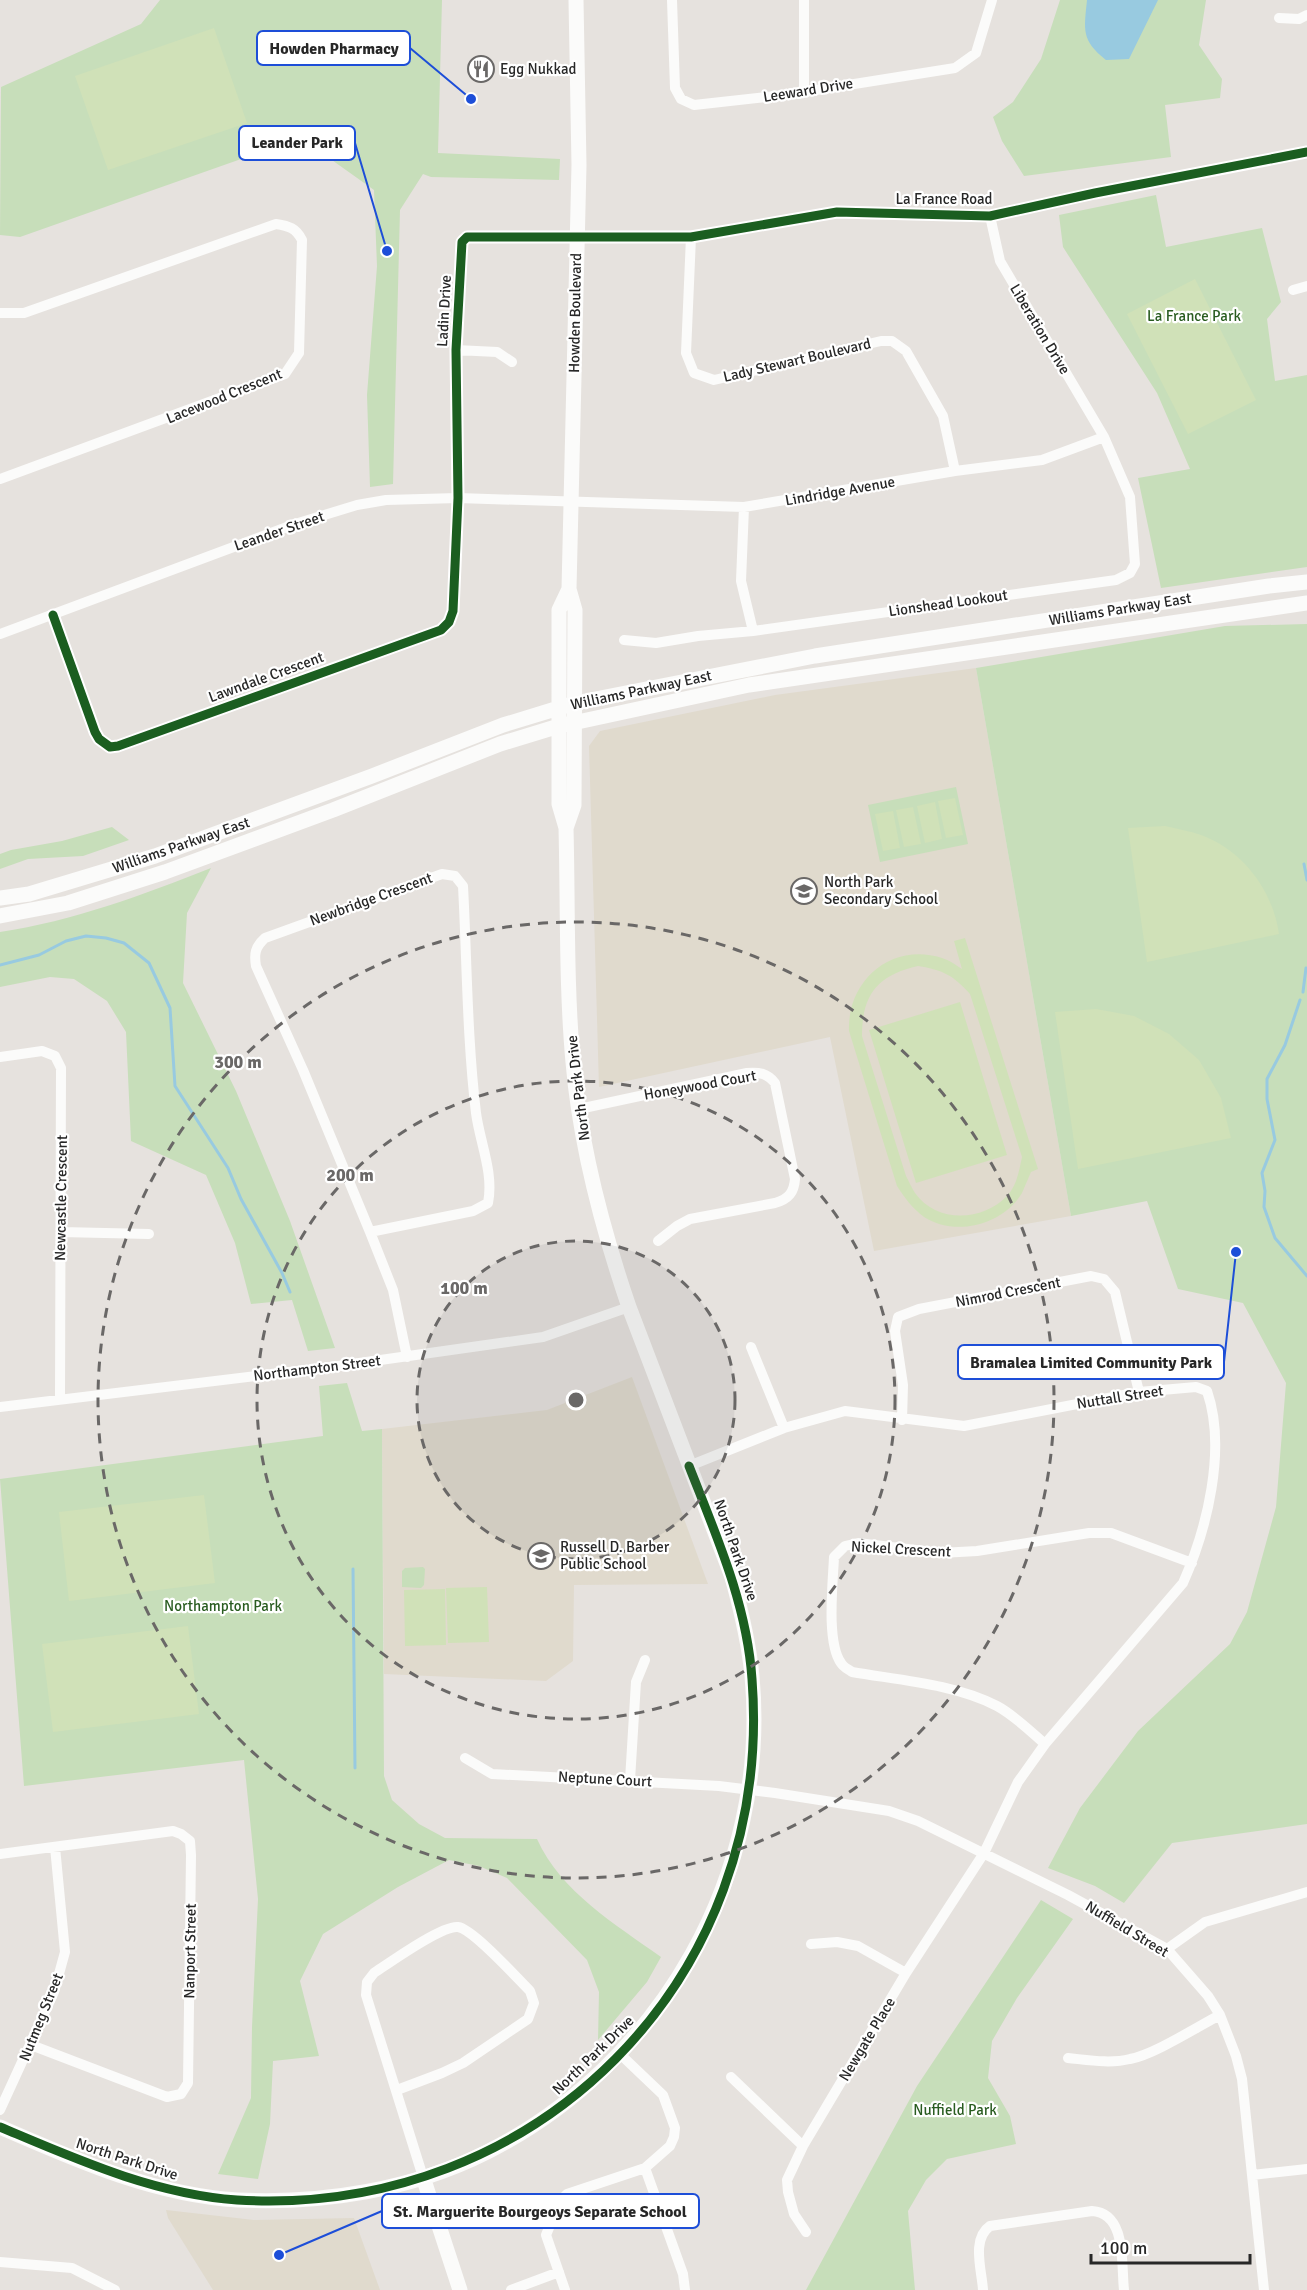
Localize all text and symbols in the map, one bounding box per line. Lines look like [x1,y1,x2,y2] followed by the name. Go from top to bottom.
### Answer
[257,31,410,65] callout: Howden Pharmacy
[269,39,399,59] text: Howden Pharmacy
[466,54,496,84] restaurant icon: Egg Nukkad
[500,60,576,78] place label: Egg Nukkad
[762,74,854,106] street label: Leeward Drive
[239,126,355,160] callout: Leander Park
[251,133,343,153] text: Leander Park
[895,190,993,208] street label: La France Road
[565,253,585,373] street label: Howden Boulevard
[433,274,455,348] street label: Ladin Drive
[1006,281,1074,377] street label: Liberation Drive
[1147,307,1241,325] park label: La France Park
[721,334,873,386] street label: Lady Stewart Boulevard
[163,365,285,427] street label: Lacewood Crescent
[784,472,896,510] street label: Lindridge Avenue
[232,507,326,555] street label: Leander Street
[887,586,1009,620] street label: Lionshead Lookout
[1048,589,1192,629] street label: Williams Parkway East
[206,648,326,706] street label: Lawndale Crescent
[569,666,713,714] street label: Williams Parkway East
[110,813,252,877] street label: Williams Parkway East
[307,868,435,930] street label: Newbridge Crescent
[824,873,938,908] place label: North Park Secondary School
[789,876,819,906] school or university icon: North Park Secondary School
[563,1034,593,1142] street label: North Park Drive
[214,1051,262,1073] text: 300 m
[642,1066,758,1104] street label: Honeywood Court
[51,1135,71,1261] street label: Newcastle Crescent
[326,1164,374,1186] text: 200 m
[954,1273,1062,1311] street label: Nimrod Crescent
[440,1277,488,1299] text: 100 m
[958,1345,1224,1379] callout: Bramalea Limited Community Park
[252,1351,382,1385] street label: Northampton Street
[970,1353,1213,1373] text: Bramalea Limited Community Park
[1075,1381,1165,1413] street label: Nuttall Street
[566,1390,586,1410] centre of rings
[710,1497,762,1603] street label: North Park Drive
[851,1537,951,1561] street label: Nickel Crescent
[560,1538,670,1573] place label: Russell D. Barber Public School
[526,1541,556,1571] school or university icon: Russell D. Barber Public School
[164,1597,282,1615] park label: Northampton Park
[558,1768,652,1790] street label: Neptune Court
[1082,1897,1172,1961] street label: Nuffield Street
[180,1903,200,1999] street label: Nanport Street
[15,1970,67,2064] street label: Nutmeg Street
[835,1994,899,2084] street label: Newgate Place
[549,2012,637,2098] street label: North Park Drive
[913,2101,997,2119] park label: Nuffield Park
[74,2134,180,2184] street label: North Park Drive
[382,2194,699,2228] callout: St. Marguerite Bourgeoys Separate School
[393,2202,687,2222] text: St. Marguerite Bourgeoys Separate School
[1091,2227,1250,2265] scale bar
[1100,2237,1147,2259] text: 100 m

